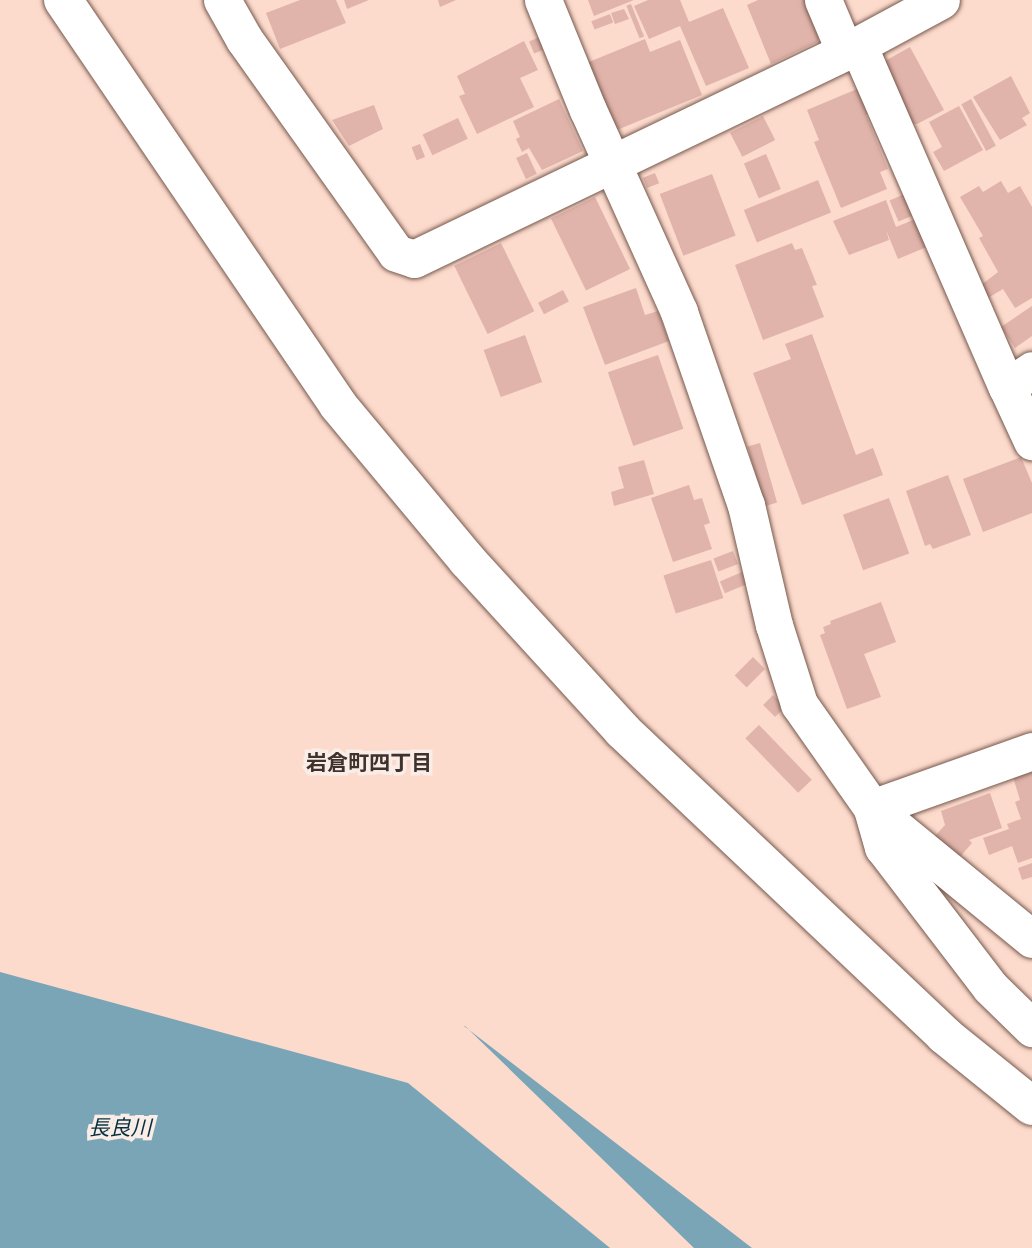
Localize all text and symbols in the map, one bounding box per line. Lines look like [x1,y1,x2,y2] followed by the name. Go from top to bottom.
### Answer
[306,750,432,776] district label: 岩倉町四丁目
[89,1115,151,1141] water label: 長良川

